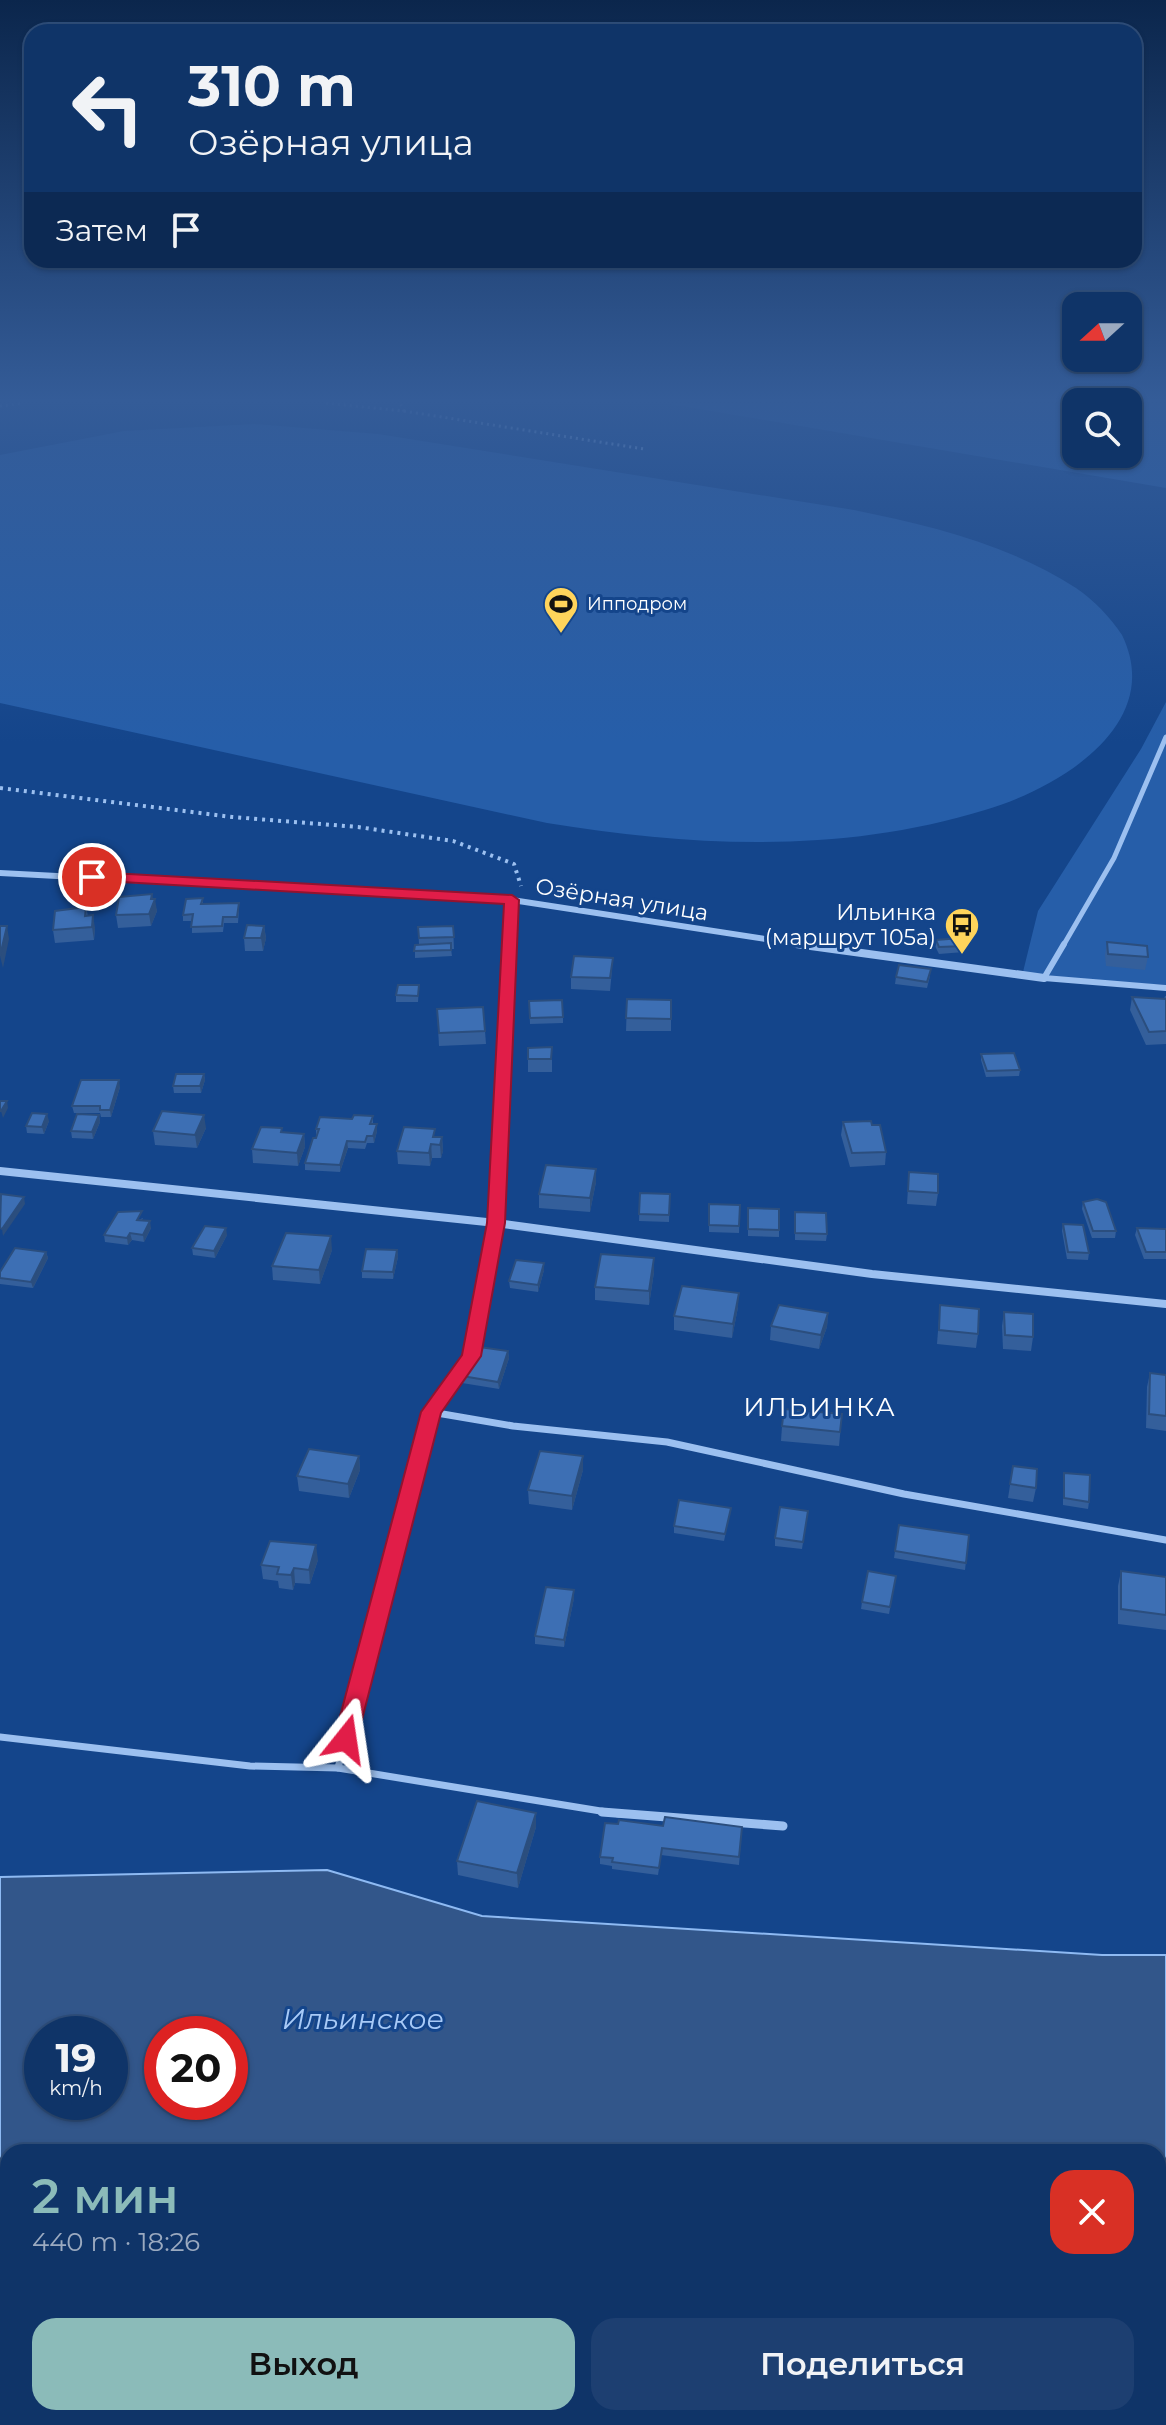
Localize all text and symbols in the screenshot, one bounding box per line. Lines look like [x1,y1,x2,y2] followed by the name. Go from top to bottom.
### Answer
[188,52,356,120] text: 310 m
[56,56,160,160] icon: left
[188,120,474,164] text: Озёрная улица
[164,208,208,252] icon: arrive
[56,212,148,249] text: Затем
[1062,292,1142,372] north arrow
[1062,292,1142,468] map controls
[1062,388,1142,468] button: search
[542,585,580,635] sports icon: Ипподром
[587,593,687,615] place label: Ипподром
[58,843,126,911] pin
[70,855,114,899] icon: arrive
[534,873,710,926] street label: Озёрная улица
[765,899,936,951] place label: Ильинка (маршрут 105а)
[943,906,981,956] bus stop icon: Ильинка (маршрут 105а)
[743,1391,897,1423] district label: ИЛЬИНКА
[304,1697,388,1781] position arrow
[282,2002,444,2036] water label: Ильинское
[144,2016,248,2120] speed limit sign: 20
[55,2033,97,2082] text: 19
[49,2076,103,2100] text: km/h
[32,2167,179,2225] text: 2 мин
[1050,2170,1134,2254] button: close
[32,2226,200,2258] text: 440 m · 18:26
[32,2318,575,2410] button: Выход
[591,2318,1134,2410] button: Поделиться

